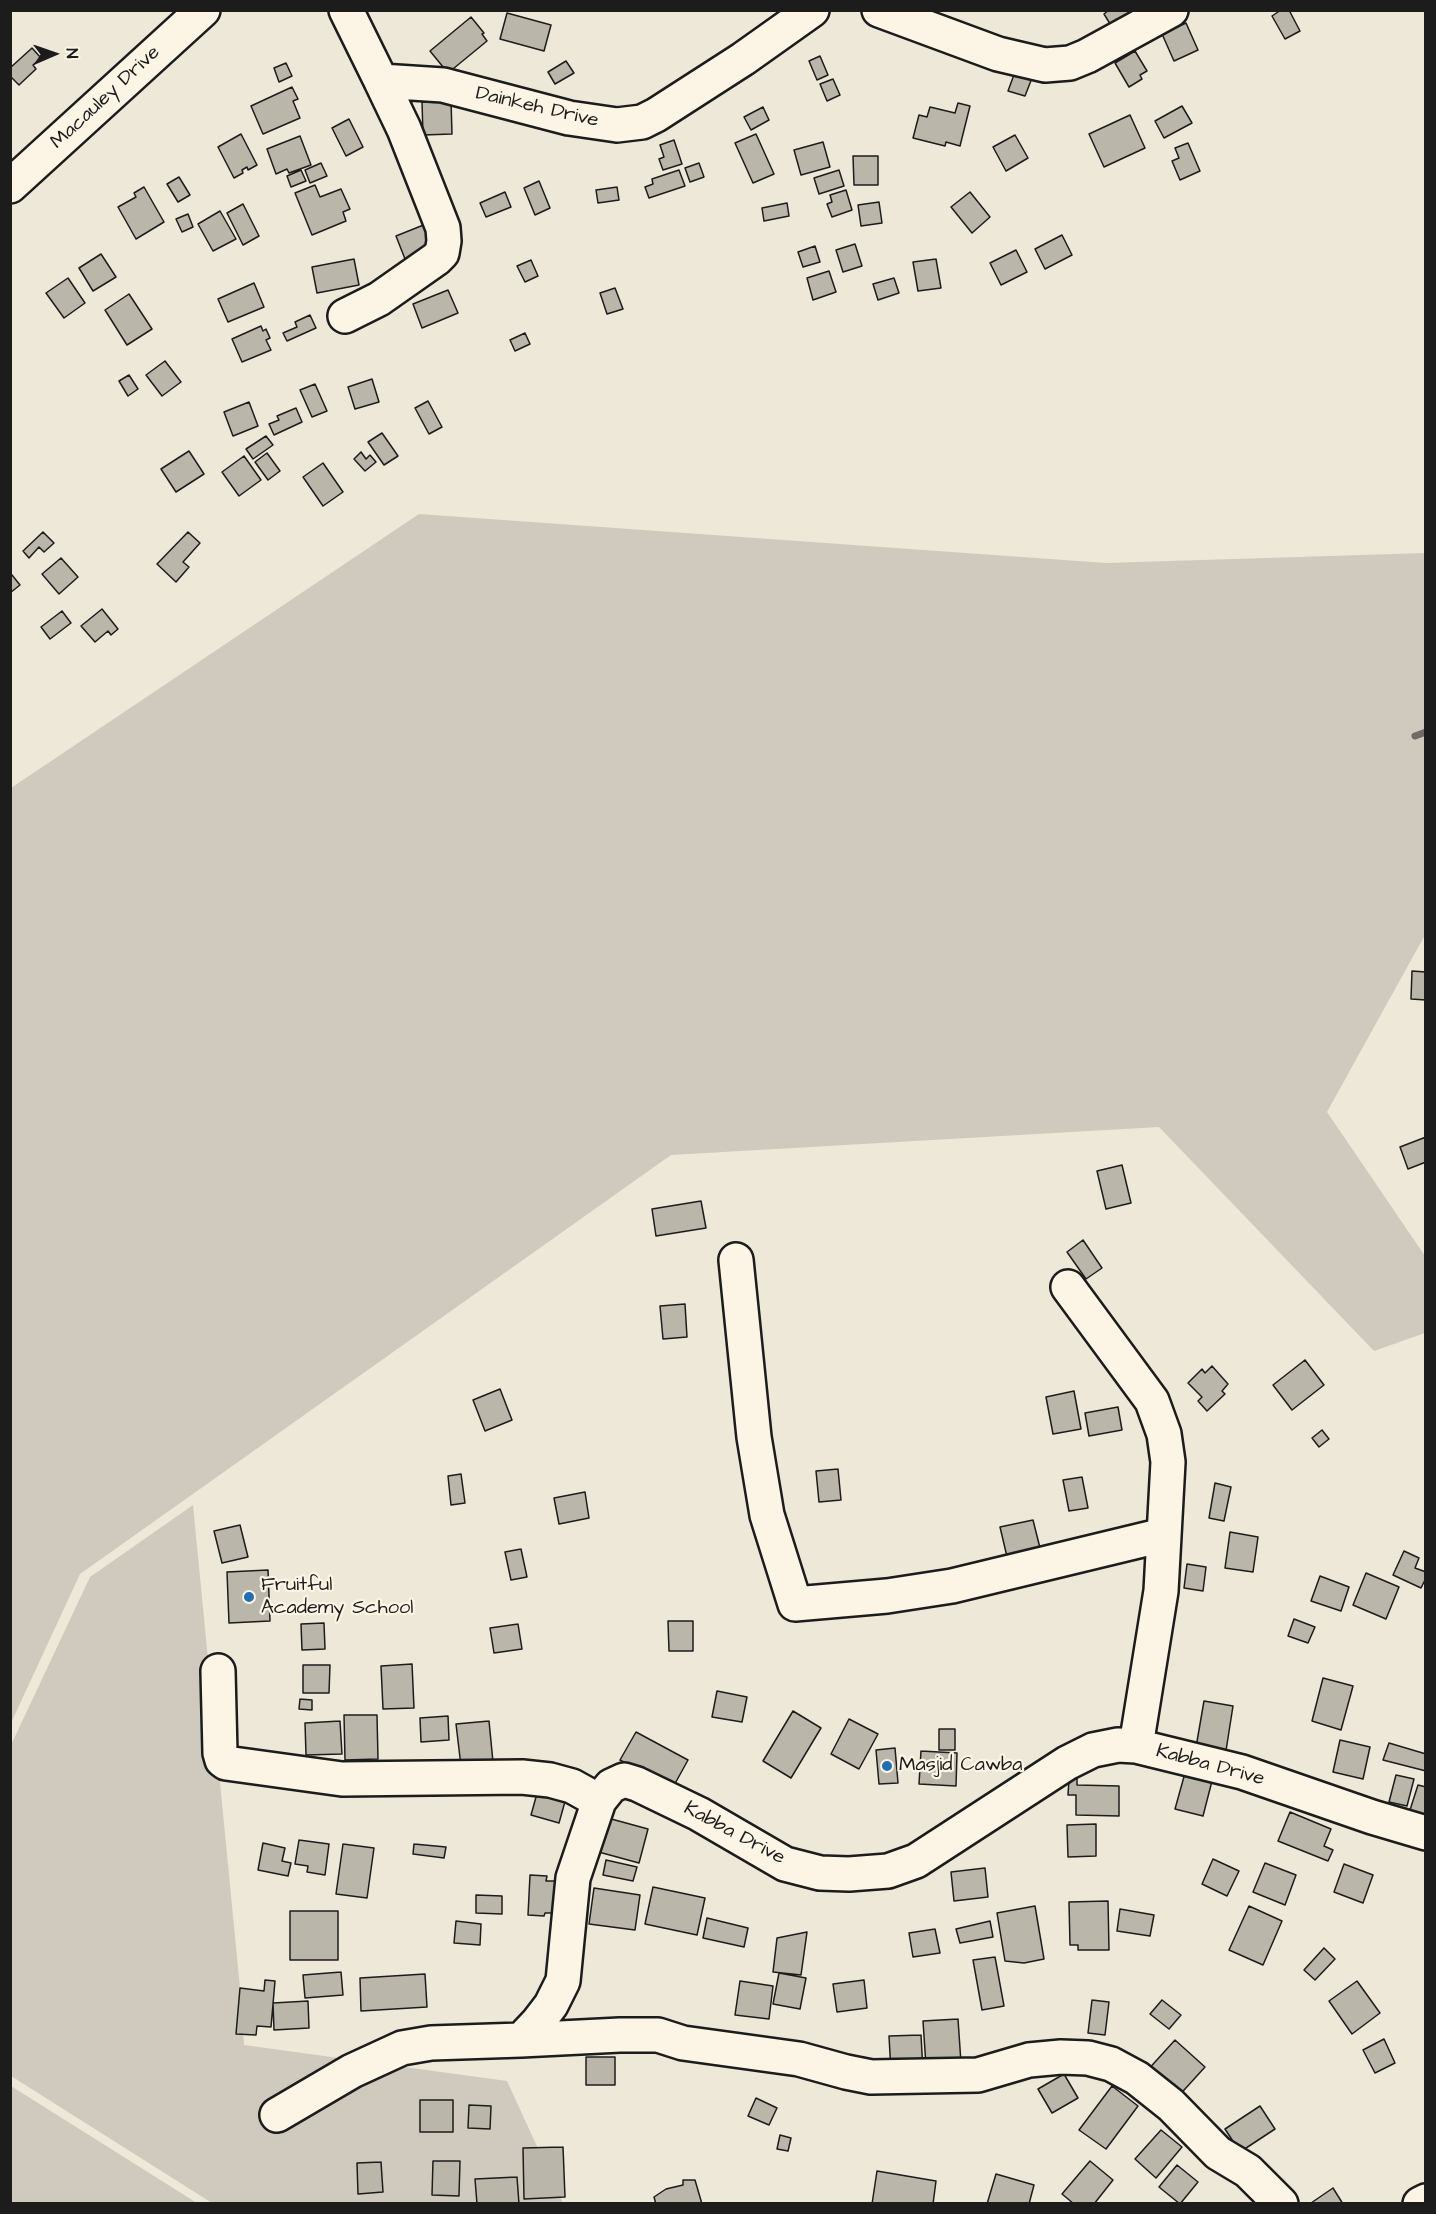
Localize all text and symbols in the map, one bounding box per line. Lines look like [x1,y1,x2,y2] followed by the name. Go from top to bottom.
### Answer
[24,24,84,84] north arrow
[46,41,166,155] street label: Macauley Drive
[61,48,83,59] text: N
[473,82,601,134] street label: Dainkeh Drive
[261,1574,413,1621] place label: Fruitful Academy School
[242,1590,256,1604] marker: Fruitful Academy School
[1153,1740,1267,1792] street label: Kabba Drive
[899,1754,1023,1778] place label: Masjid Cawba
[880,1759,894,1773] marker: Masjid Cawba
[679,1797,789,1871] street label: Kabba Drive

